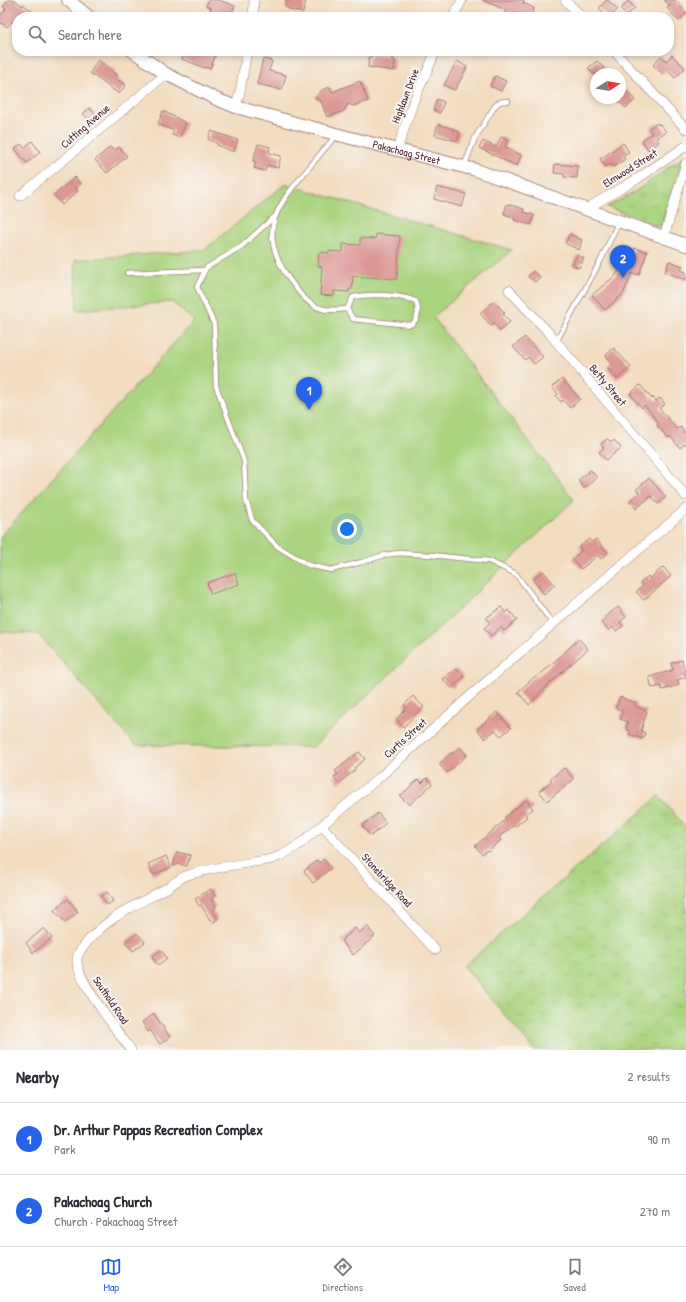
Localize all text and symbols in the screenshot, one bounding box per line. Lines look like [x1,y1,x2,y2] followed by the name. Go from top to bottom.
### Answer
[12,12,674,56] search box
[26,23,48,45] icon: search
[58,24,122,45] text: Search here
[388,66,422,125] street label: Highlawn Drive
[590,68,626,104] north arrow
[57,100,113,151] street label: Cutting Avenue
[371,137,442,168] street label: Pakachoag Street
[600,146,660,190] street label: Elmwood Street
[610,245,636,278] pin: 2
[586,361,630,409] street label: Betty Street
[296,377,322,410] pin: 1
[337,519,357,539] your location
[381,715,430,761] street label: Curtis Street
[359,850,416,910] street label: Stonebridge Road
[90,973,132,1027] street label: Southold Road
[16,1065,59,1088] text: Nearby
[628,1067,670,1085] text: 2 results
[54,1119,263,1140] text: Dr. Arthur Pappas Recreation Complex
[27,1130,31,1148] text: 1
[648,1130,670,1148] text: 90 m
[54,1140,76,1158] text: Park
[54,1191,152,1212] text: Pakachoag Church
[26,1202,32,1220] text: 2
[640,1202,670,1220] text: 270 m
[54,1212,178,1230] text: Church · Pakachoag Street
[100,1256,122,1294] tab: Map
[323,1256,363,1294] tab: Directions
[563,1256,586,1294] tab: Saved

